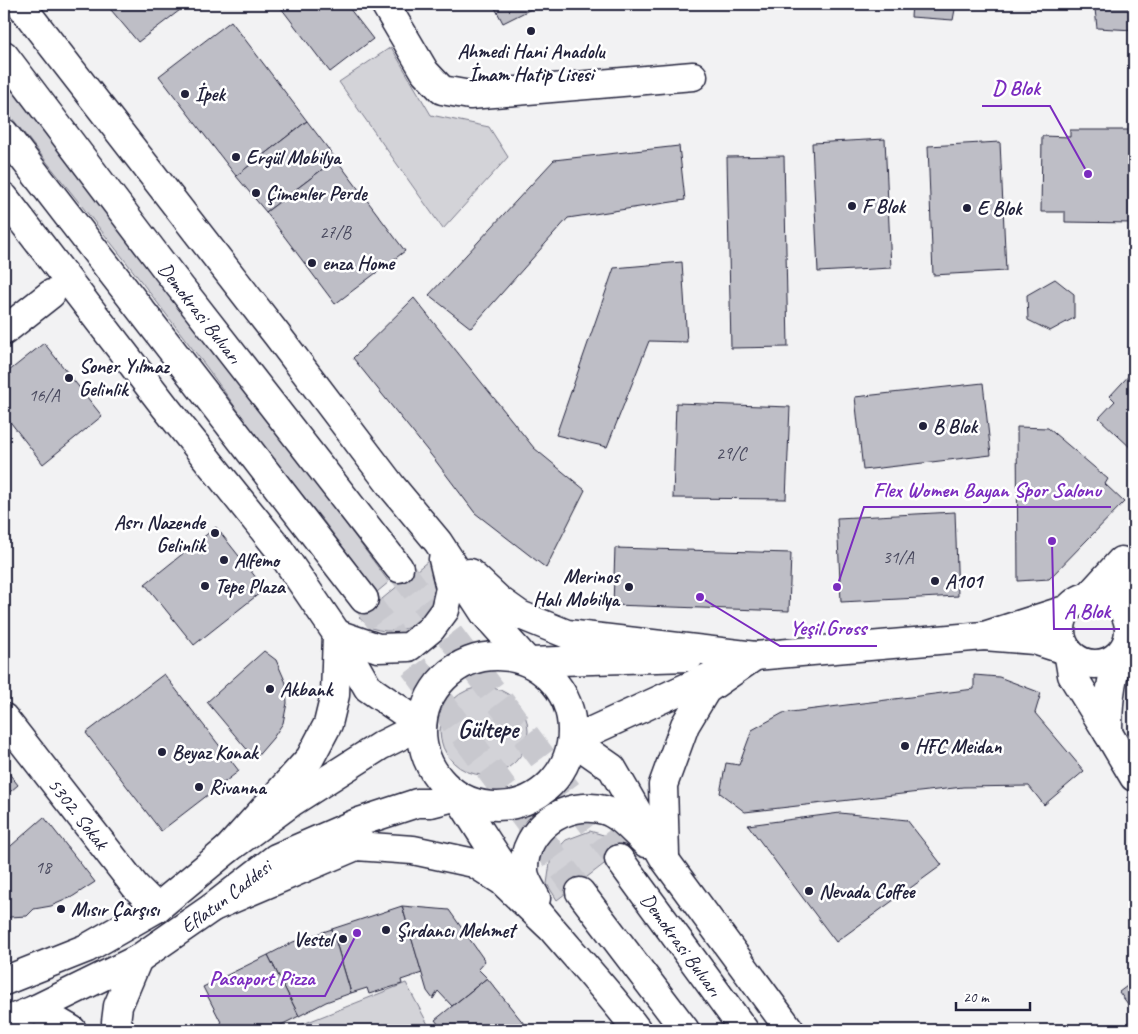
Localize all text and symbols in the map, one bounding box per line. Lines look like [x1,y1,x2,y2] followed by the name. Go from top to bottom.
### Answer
[525,25,537,37] marker: Ahmedi Hani Anadolu İmam Hatip Lisesi
[457,39,606,87] place label: Ahmedi Hani Anadolu İmam Hatip Lisesi
[982,70,1050,106] callout: D Blok
[992,75,1042,101] text: D Blok
[195,82,226,107] place label: İpek
[179,88,191,100] marker: İpek
[246,145,342,170] place label: Ergül Mobilya
[230,151,242,163] marker: Ergül Mobilya
[266,181,368,206] place label: Çimenler Perde
[250,187,262,199] marker: Çimenler Perde
[862,194,906,219] place label: F Blok
[977,196,1023,221] place label: E Blok
[846,200,858,212] marker: F Blok
[961,202,973,214] marker: E Blok
[319,221,352,243] house number: 27/B
[322,251,396,276] place label: enza Home
[153,257,248,369] street label: Demokrasi Bulvarı
[306,257,318,269] marker: enza Home
[79,354,170,402] place label: Soner Yılmaz Gelinlik
[63,372,75,384] marker: Soner Yılmaz Gelinlik
[28,384,61,406] house number: 16/A
[933,414,979,439] place label: B Blok
[917,420,929,432] marker: B Blok
[716,442,749,464] house number: 29/C
[864,471,1111,507] callout: Flex Women Bayan Spor Salonu
[873,477,1103,504] text: Flex Women Bayan Spor Salonu
[114,510,208,558] place label: Asrı Nazende Gelinlik
[209,527,221,539] marker: Asrı Nazende Gelinlik
[882,546,915,568] house number: 31/A
[234,548,281,573] place label: Alfemo
[218,554,230,566] marker: Alfemo
[533,564,621,612] place label: Merinos Halı Mobilya
[945,569,984,594] place label: A101
[215,574,287,599] place label: Tepe Plaza
[929,575,941,587] marker: A101
[199,580,211,592] marker: Tepe Plaza
[623,581,635,593] marker: Merinos Halı Mobilya
[1054,593,1120,629] callout: A Blok
[1064,598,1112,624] text: A Blok
[780,610,877,646] callout: Yeşil Gross
[790,615,869,641] text: Yeşil Gross
[280,677,335,702] place label: Akbank
[264,683,276,695] marker: Akbank
[458,713,520,745] district label: Gültepe
[915,734,1002,759] place label: HFC Meidan
[172,740,260,765] place label: Beyaz Konak
[899,740,911,752] marker: HFC Meidan
[156,746,168,758] marker: Beyaz Konak
[43,773,115,856] street label: 5302. Sokak
[209,775,267,800] place label: Rivanna
[193,781,205,793] marker: Rivanna
[176,853,278,938] street label: Eflatun Caddesi
[35,856,53,878] house number: 18
[819,879,916,904] place label: Nevada Coffee
[803,885,815,897] marker: Nevada Coffee
[636,888,728,1002] street label: Demokrasi Bulvarı
[71,897,160,922] place label: Mısır Çarşısı
[55,903,67,915] marker: Mısır Çarşısı
[396,918,518,943] place label: Şırdancı Mehmet
[380,924,392,936] marker: Şırdancı Mehmet
[293,927,336,952] place label: Vestel
[337,933,349,945] marker: Vestel
[200,960,325,996] callout: Pasaport Pizza
[209,965,316,991] text: Pasaport Pizza
[956,979,1029,1011] scale bar
[963,988,990,1007] text: 20 m

